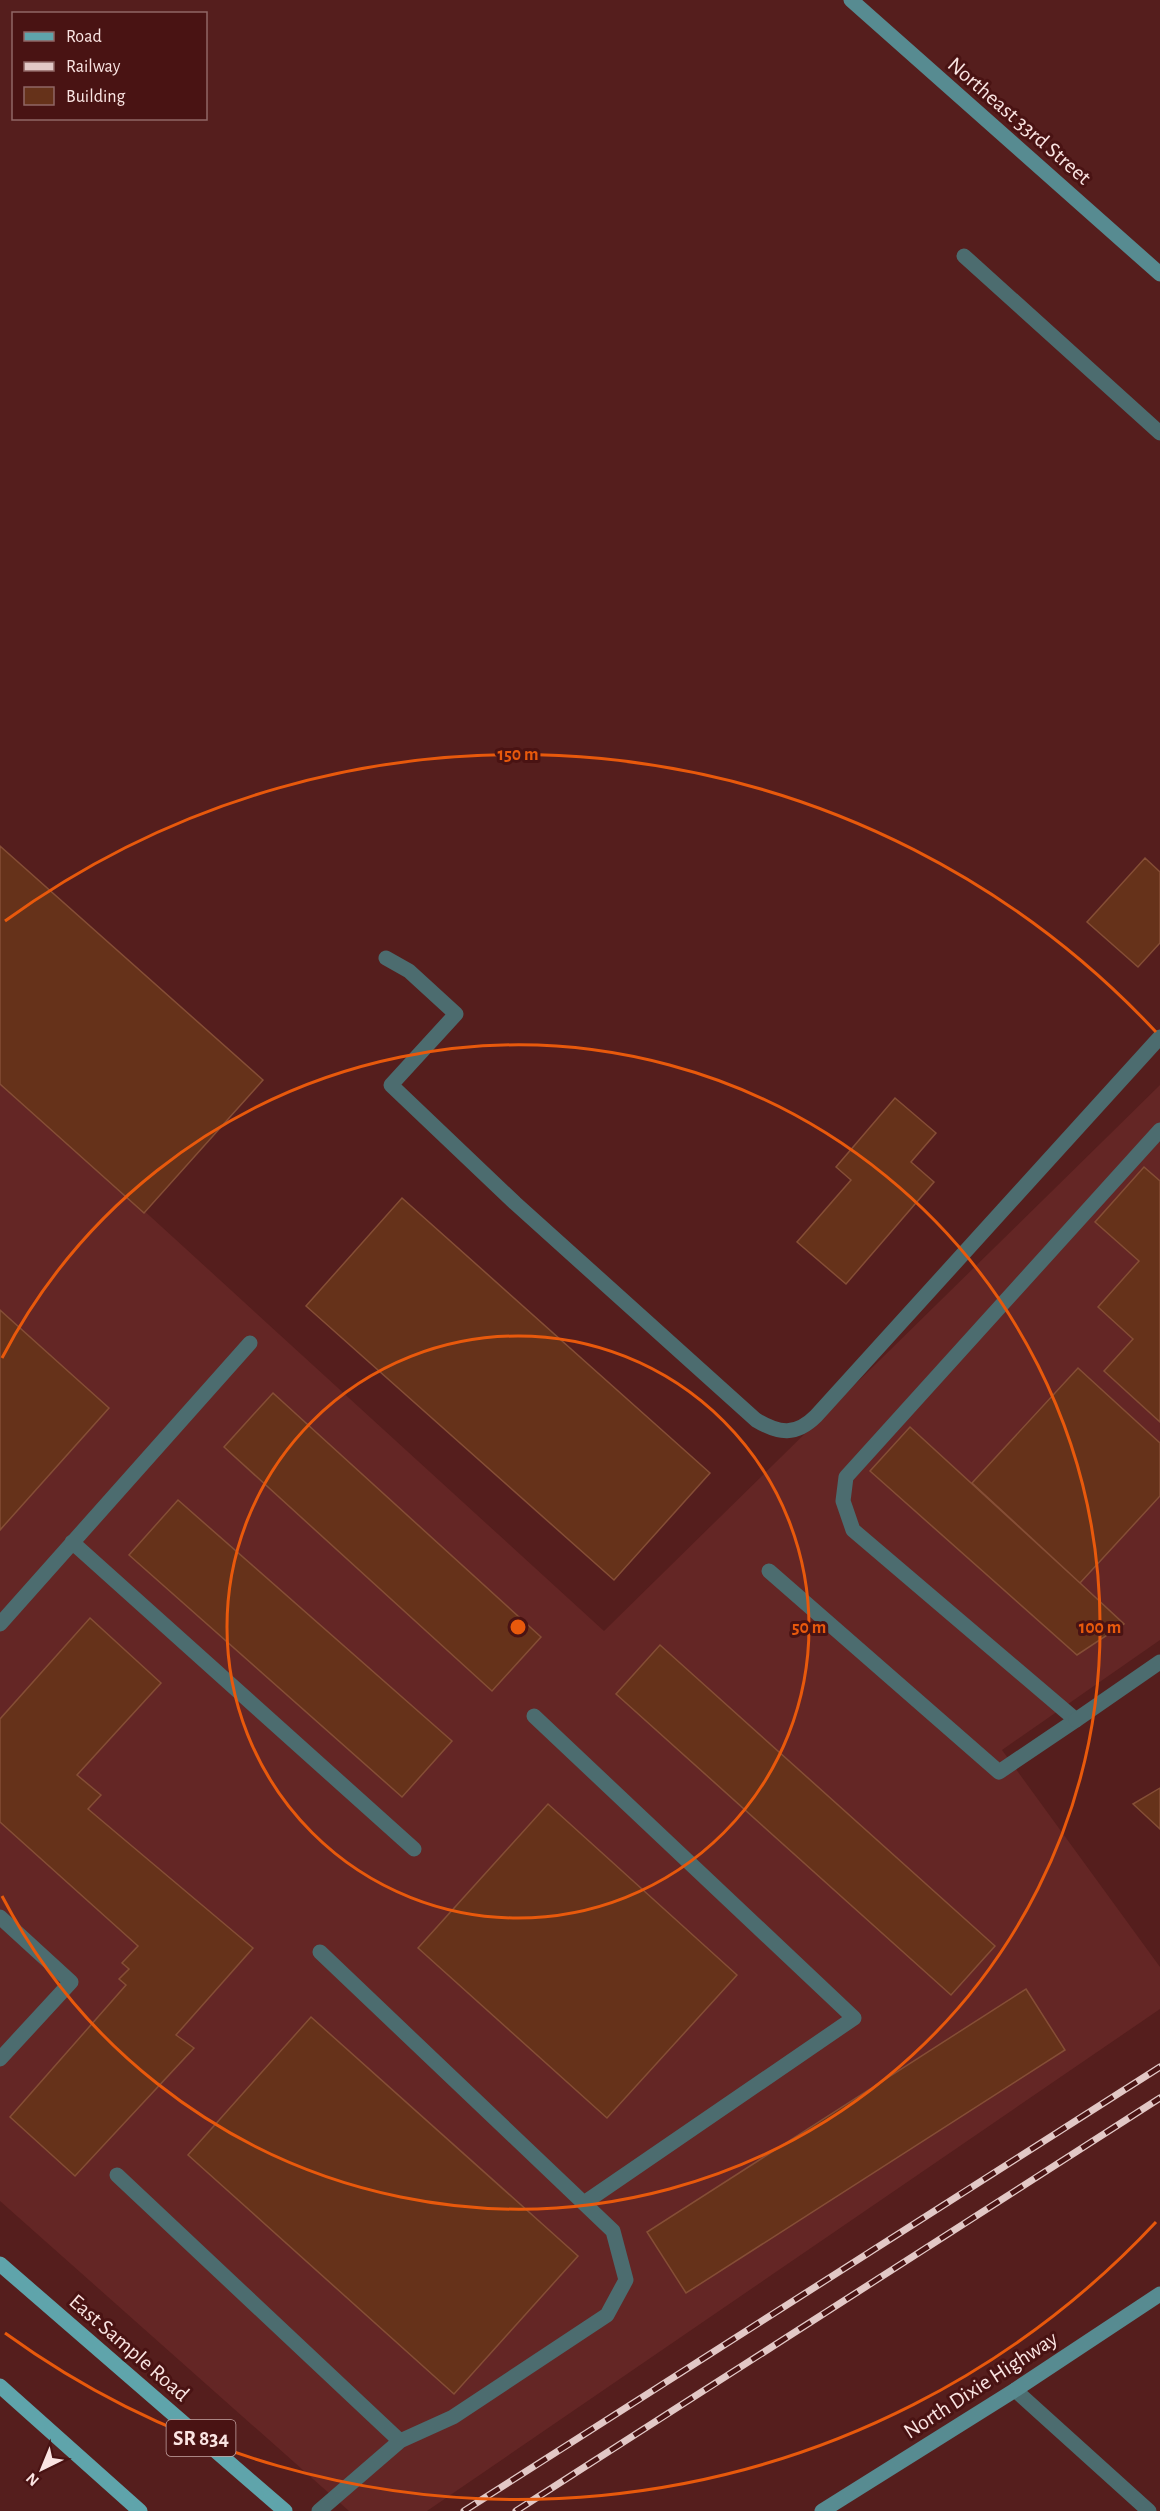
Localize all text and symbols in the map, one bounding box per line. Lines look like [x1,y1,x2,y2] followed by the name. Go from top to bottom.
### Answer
[12,12,207,120] legend
[66,28,102,46] text: Road
[944,53,1095,189] street label: Northeast 33rd Street
[66,58,121,76] text: Railway
[66,88,126,106] text: Building
[498,746,538,764] text: 150 m
[508,1617,528,1637] centre of rings
[792,1619,826,1637] text: 50 m
[1079,1619,1121,1637] text: 100 m
[65,2290,193,2406] street label: East Sample Road
[900,2327,1062,2443] street label: North Dixie Highway
[166,2420,236,2456] road number: SR 834
[12,2439,72,2499] north arrow
[23,2470,42,2489] text: N

